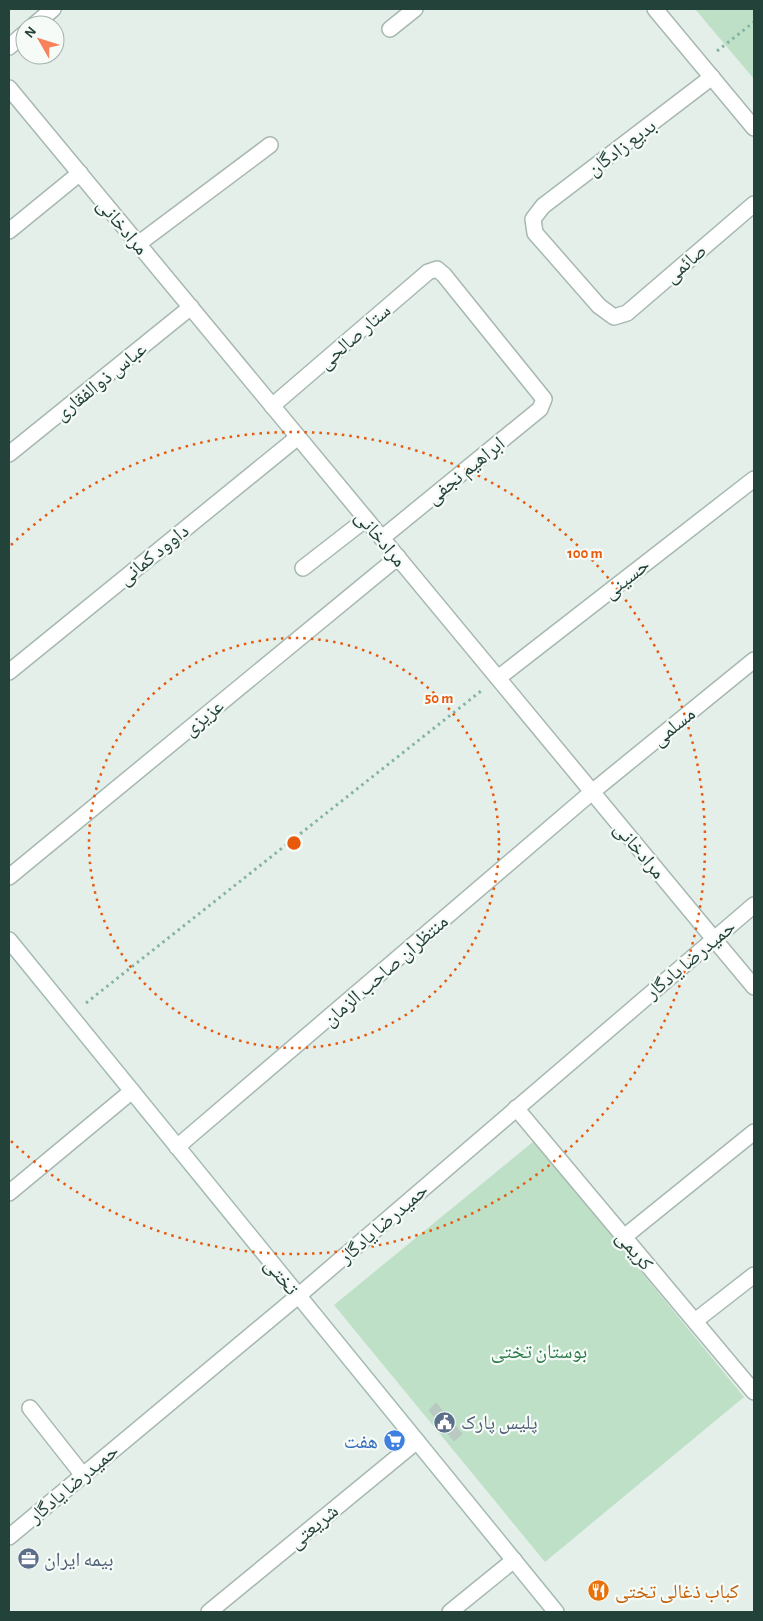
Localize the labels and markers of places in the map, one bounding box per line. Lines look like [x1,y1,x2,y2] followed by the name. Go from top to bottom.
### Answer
[285,834,303,852] centre of rings
[433,1410,457,1434] public building icon: پلیس پارک
[461,1413,538,1434] place label: پلیس پارک
[382,1429,406,1453] supermarket icon: هفت
[344,1432,378,1452] place label: هفت
[16,1547,40,1571] office icon: بیمه ایران
[44,1550,113,1571] place label: بیمه ایران
[587,1579,611,1603] restaurant icon: کباب ذغالی تختی
[615,1582,739,1603] place label: کباب ذغالی تختی

